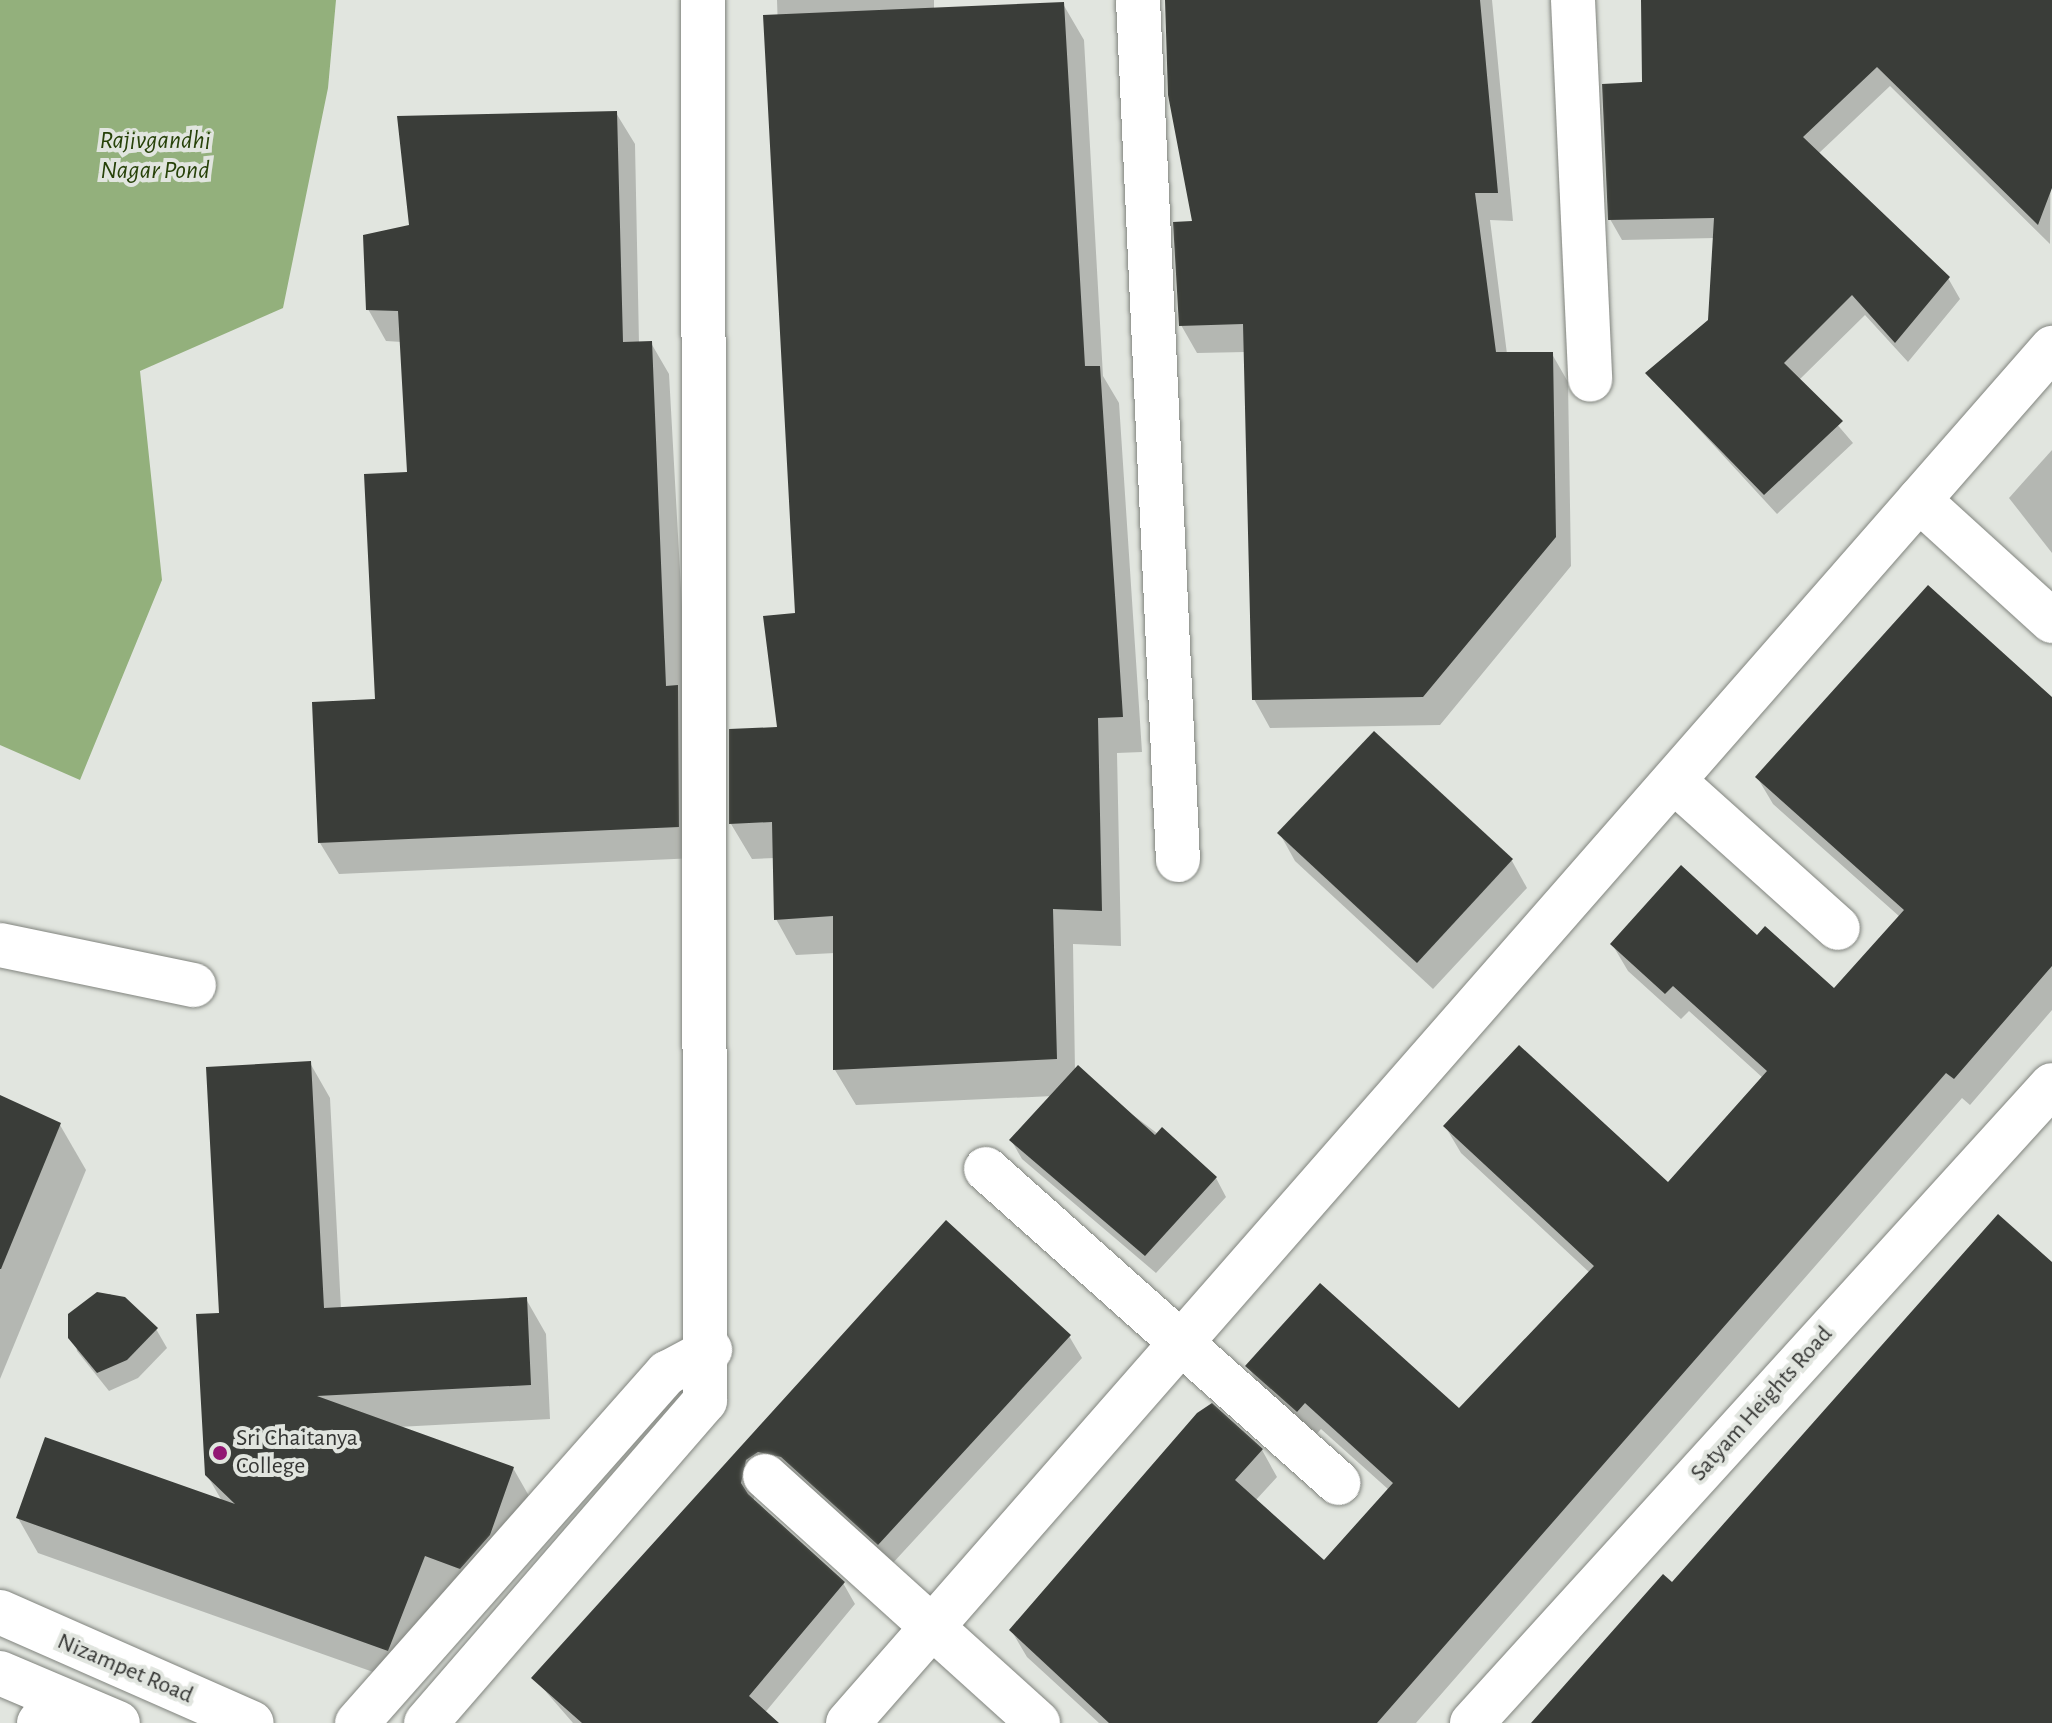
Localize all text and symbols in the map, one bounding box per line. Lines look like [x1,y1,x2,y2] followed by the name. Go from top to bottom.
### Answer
[100,125,210,186] water label: Rajivgandhi Nagar Pond
[1685,1321,1839,1487] street label: Satyam Heights Road
[236,1425,358,1481] place label: Sri Chaitanya College
[211,1444,229,1462] marker: Sri Chaitanya College
[53,1627,197,1711] street label: Nizampet Road

